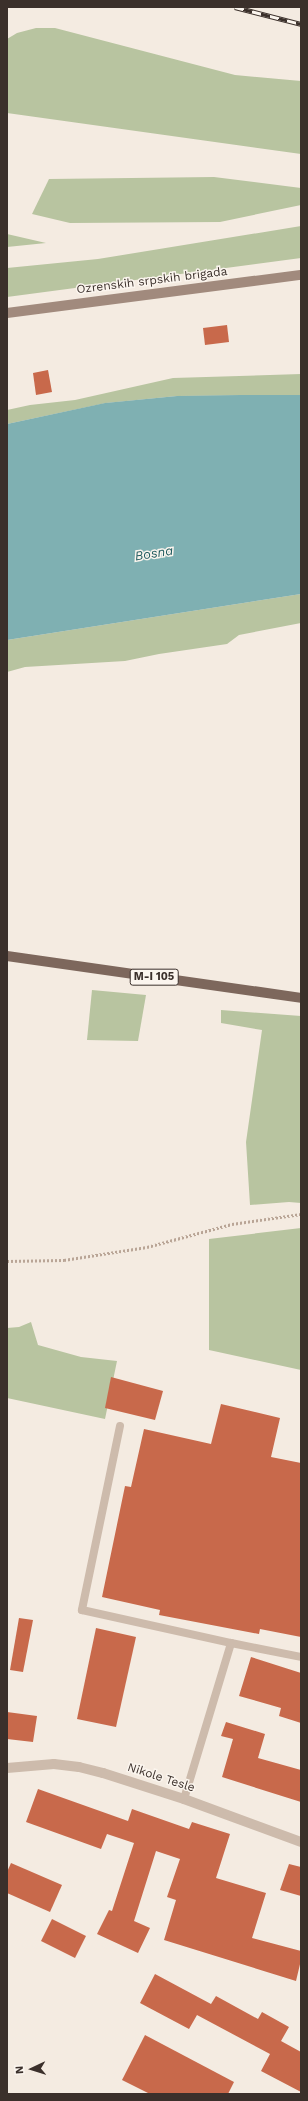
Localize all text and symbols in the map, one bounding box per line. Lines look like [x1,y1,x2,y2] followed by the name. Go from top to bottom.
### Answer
[76,265,228,297] street label: Ozrenskih srpskih brigada
[134,543,174,565] water label: Bosna
[129,968,179,986] road number: M-I 105
[125,1760,197,1796] street label: Nikole Tesle
[12,2049,52,2089] north arrow
[13,2065,26,2074] text: N

